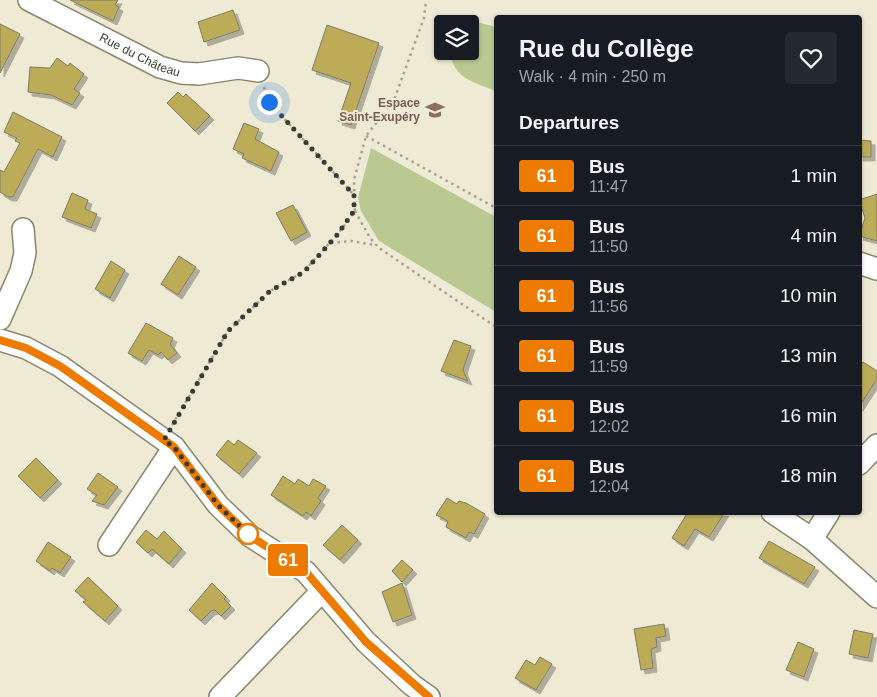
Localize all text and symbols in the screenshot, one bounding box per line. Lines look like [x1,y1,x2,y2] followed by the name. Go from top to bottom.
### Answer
[434,15,479,60] map controls
[434,15,479,60] button: layers
[97,30,182,79] street label: Rue du Château
[785,32,837,84] button: heart
[519,35,694,62] text: Rue du Collège
[519,68,666,85] text: Walk · 4 min · 250 m
[257,90,282,115] your location
[339,96,420,124] place label: Espace Saint-Exupéry
[424,99,446,121] school or university icon: Espace Saint-Exupéry
[519,112,619,133] text: Departures
[589,156,625,177] text: Bus
[791,165,837,186] text: 1 min
[536,166,557,186] text: 61
[589,178,628,195] text: 11:47
[589,216,625,237] text: Bus
[791,225,837,246] text: 4 min
[536,226,557,246] text: 61
[589,238,628,255] text: 11:50
[589,276,625,297] text: Bus
[780,285,837,306] text: 10 min
[536,286,557,306] text: 61
[589,298,628,315] text: 11:56
[589,336,625,357] text: Bus
[780,345,837,366] text: 13 min
[536,346,557,366] text: 61
[589,358,628,375] text: 11:59
[589,396,625,417] text: Bus
[780,405,837,426] text: 16 min
[536,406,557,426] text: 61
[589,418,629,435] text: 12:02
[589,456,625,477] text: Bus
[780,465,837,486] text: 18 min
[536,466,557,486] text: 61
[589,478,629,495] text: 12:04
[237,523,259,545] unlabelled marker
[266,544,310,576] line badge: 61
[278,550,298,570] text: 61

